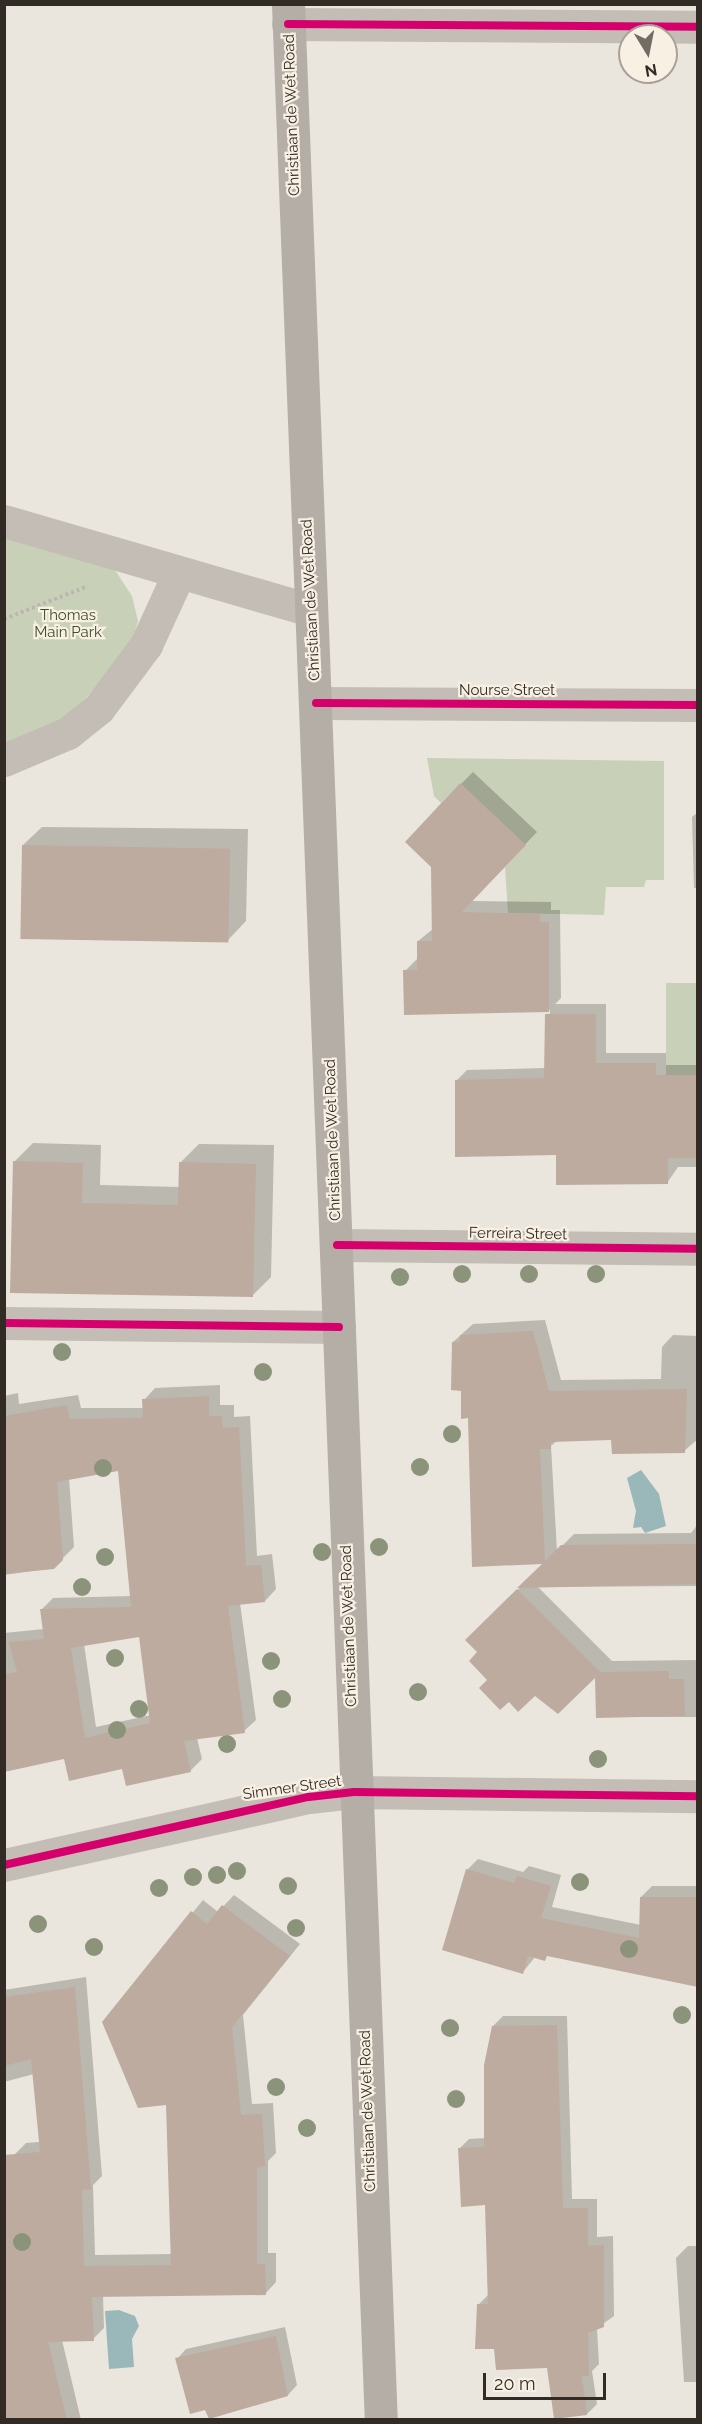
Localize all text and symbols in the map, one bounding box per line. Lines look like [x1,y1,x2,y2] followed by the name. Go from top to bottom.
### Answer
[618,24,678,84] north arrow
[280,34,304,196] street label: Christiaan de Wet Road
[643,60,659,81] text: N
[298,519,324,681] street label: Christiaan de Wet Road
[34,606,102,641] park label: Thomas Main Park
[459,682,555,700] street label: Nourse Street
[321,1059,345,1221] street label: Christiaan de Wet Road
[469,1224,567,1244] street label: Ferreira Street
[337,1545,361,1707] street label: Christiaan de Wet Road
[242,1772,342,1804] street label: Simmer Street
[356,2030,380,2192] street label: Christiaan de Wet Road
[486,2361,609,2399] scale bar
[494,2373,536,2394] text: 20 m

